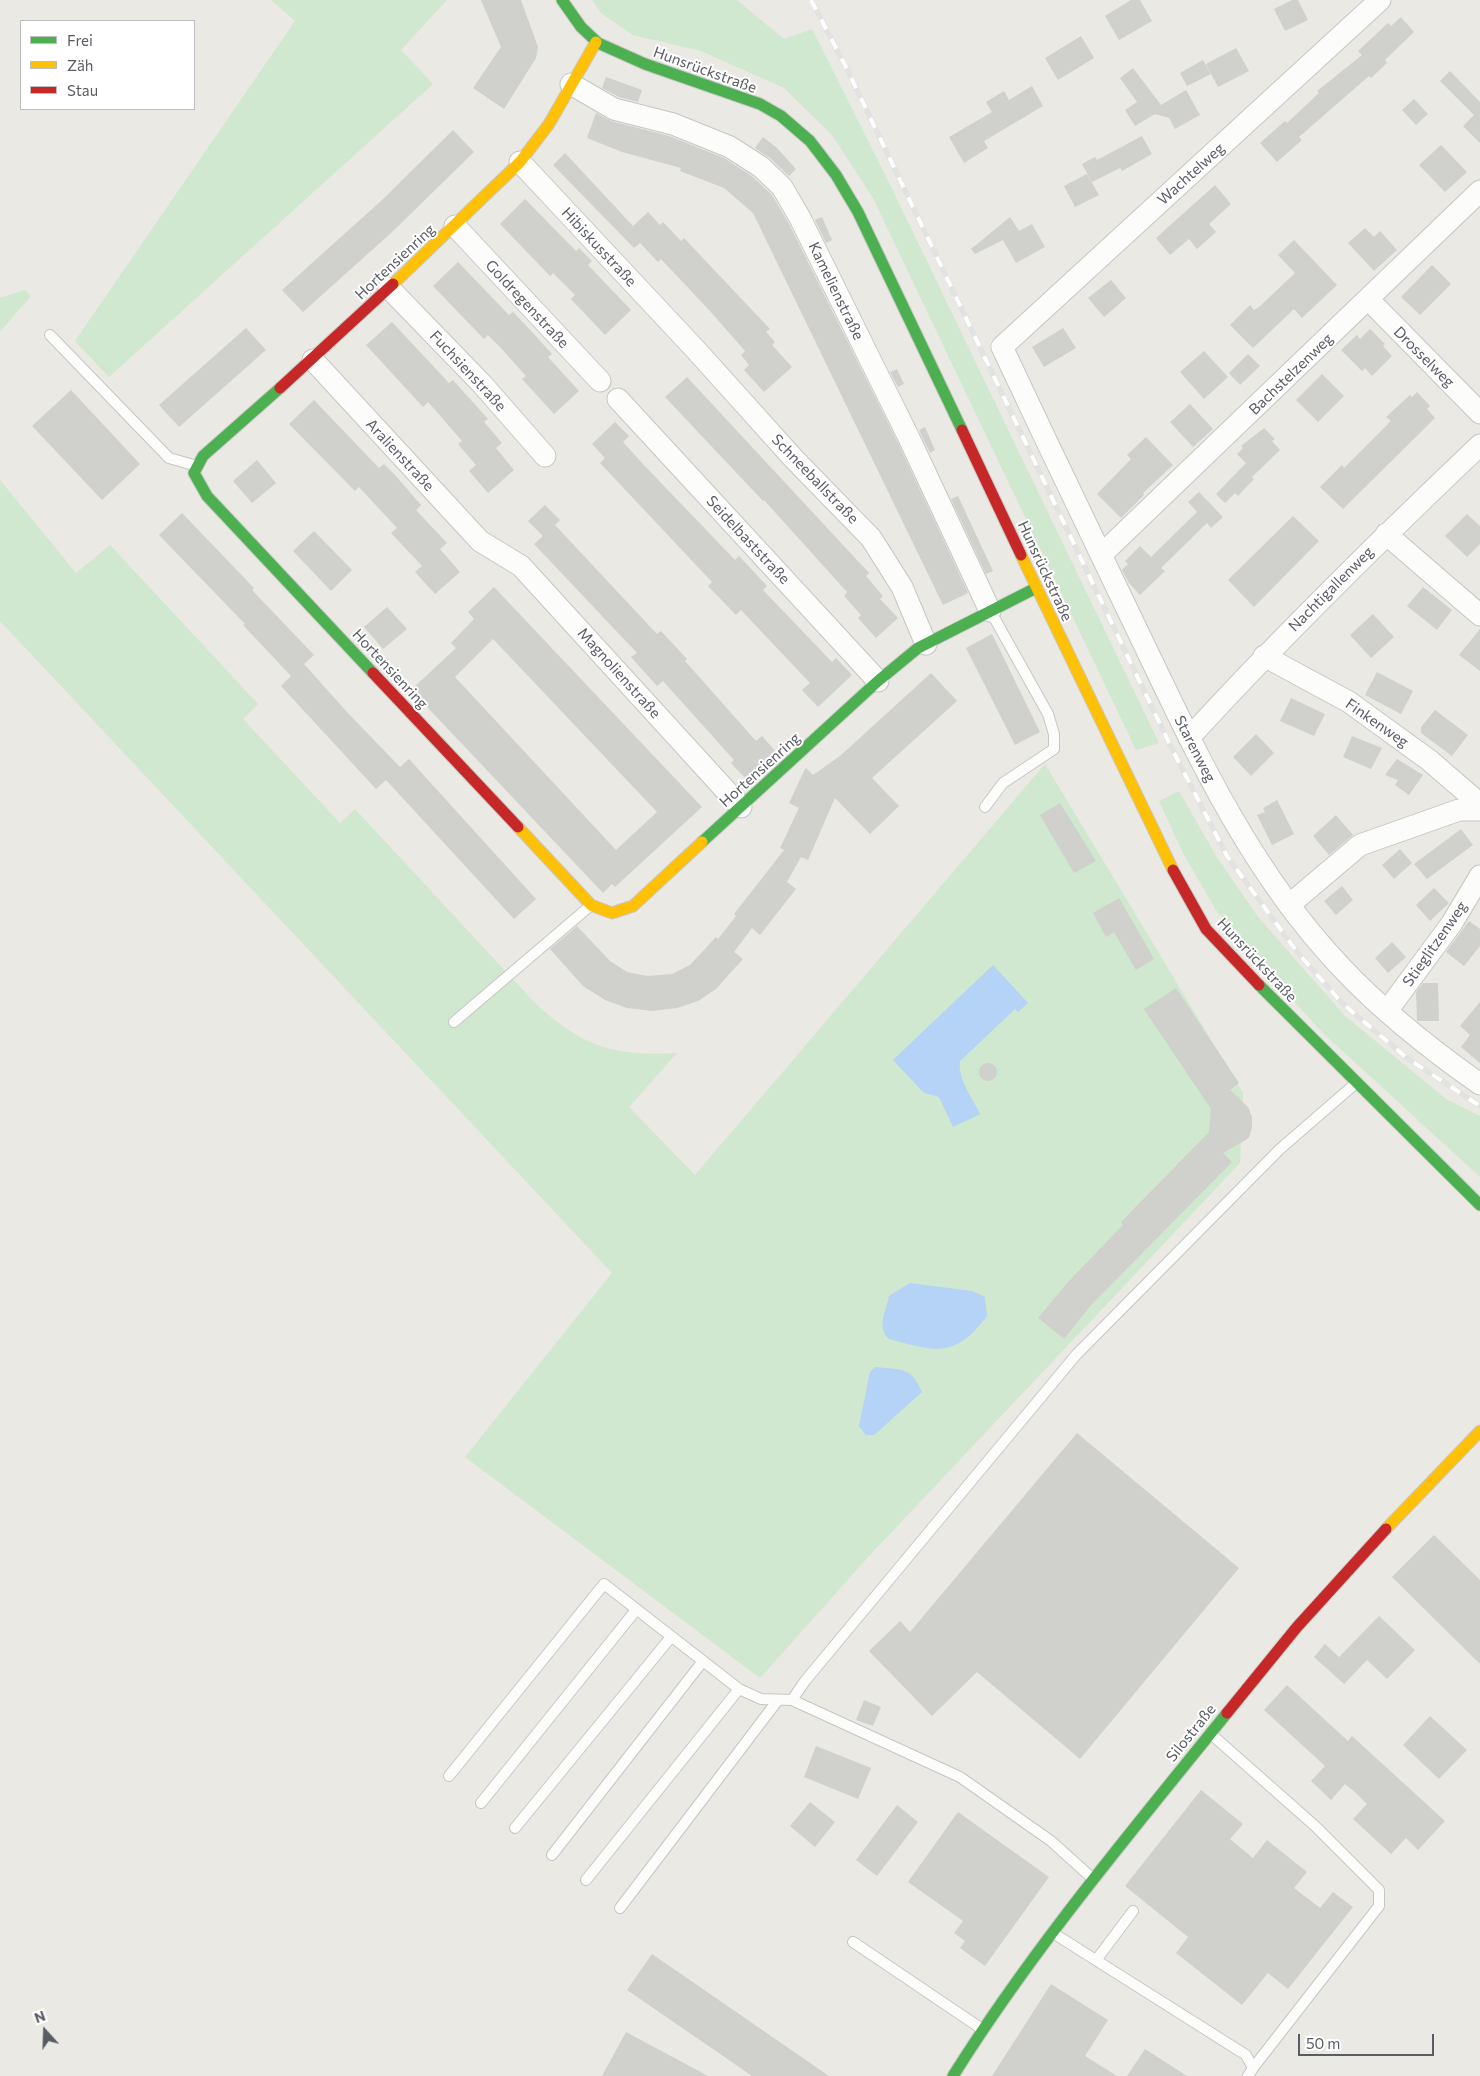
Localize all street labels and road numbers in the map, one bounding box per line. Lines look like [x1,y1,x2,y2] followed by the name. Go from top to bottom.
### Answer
[651,43,759,97] street label: Hunsrückstraße
[1154,139,1228,209] street label: Wachtelweg
[558,204,640,290] street label: Hibiskusstraße
[351,220,439,304] street label: Hortensienring
[805,239,867,343] street label: Kamelienstraße
[481,256,573,352] street label: Goldregenstraße
[1390,323,1458,391] street label: Drosselweg
[426,327,510,415] street label: Fuchsienstraße
[1245,329,1337,419] street label: Bachstelzenweg
[362,415,438,495] street label: Aralienstraße
[768,431,862,527] street label: Schneeballstraße
[702,492,794,588] street label: Seidelbaststraße
[1014,518,1076,624] street label: Hunsrückstraße
[1285,543,1377,635] street label: Nachtigallenweg
[574,624,664,722] street label: Magnolienstraße
[348,625,432,713] street label: Hortensienring
[1342,695,1412,751] street label: Finkenweg
[1171,713,1219,785] street label: Starenweg
[716,729,804,811] street label: Hortensienring
[1399,898,1471,990] street label: Stieglitzenweg
[1213,914,1301,1006] street label: Hunsrückstraße
[1162,1701,1220,1765] street label: Silostraße

